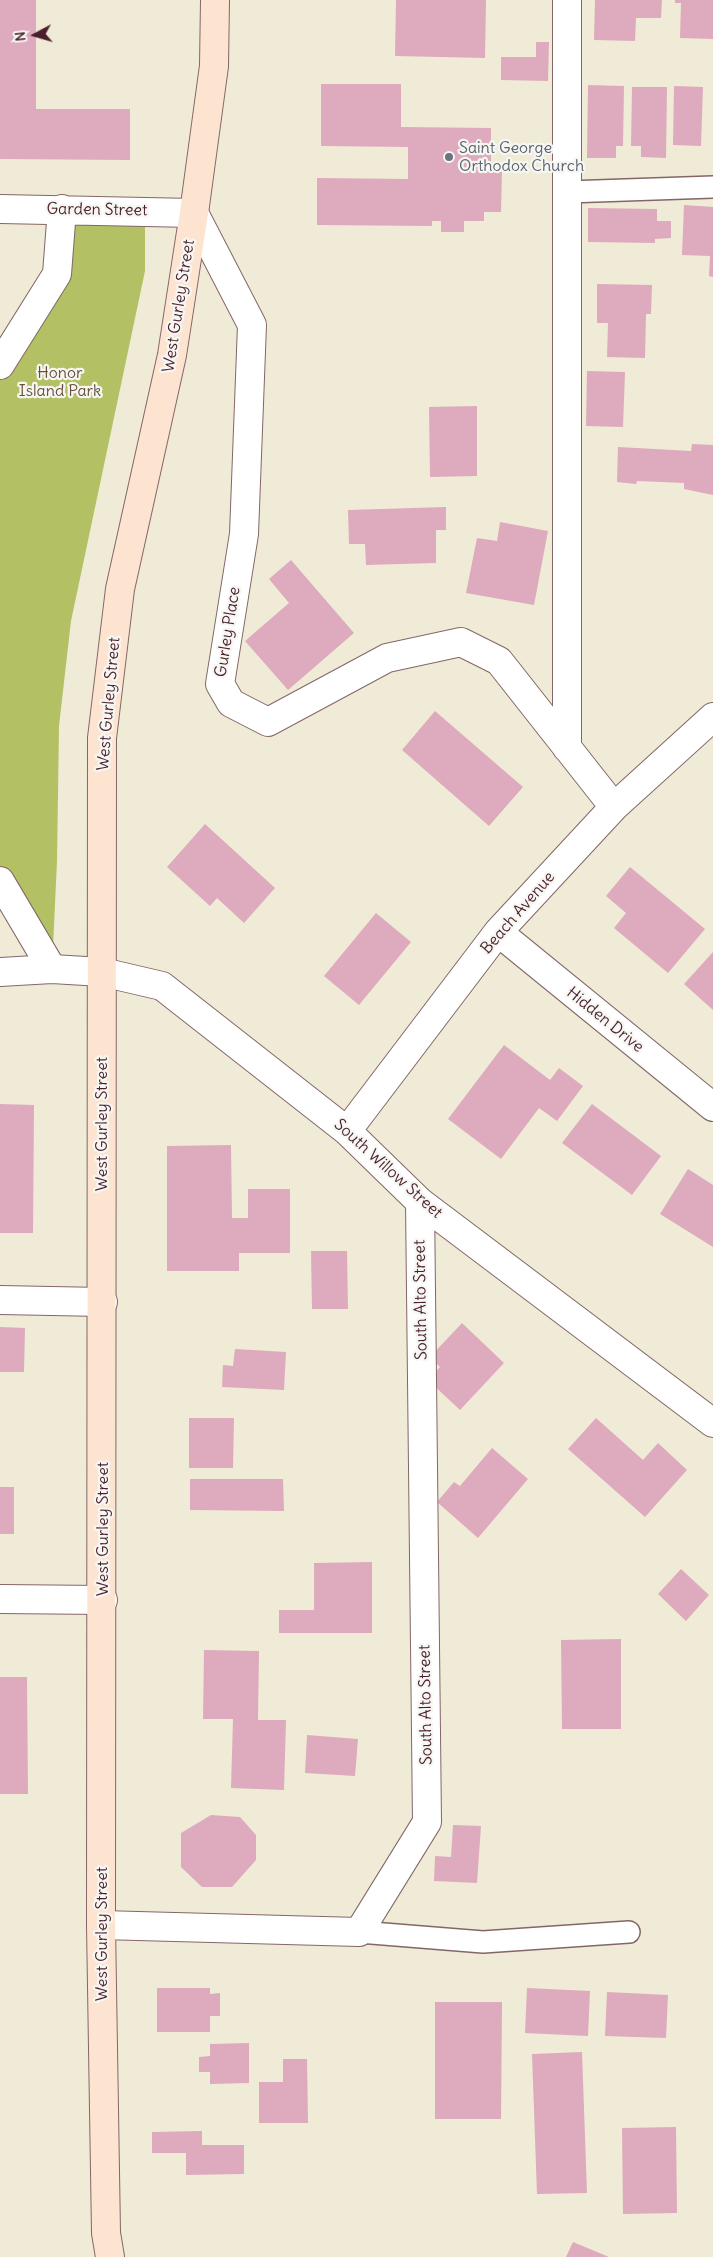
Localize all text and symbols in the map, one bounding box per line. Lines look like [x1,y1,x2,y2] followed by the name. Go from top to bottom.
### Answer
[10,10,60,60] north arrow
[11,31,30,42] text: N
[459,138,584,176] place label: Saint George Orthodox Church
[443,151,455,163] marker: Saint George Orthodox Church
[46,200,148,220] street label: Garden Street
[159,238,199,374] street label: West Gurley Street
[19,363,101,401] park label: Honor Island Park
[211,585,245,679] street label: Gurley Place
[94,636,124,772] street label: West Gurley Street
[477,868,559,958] street label: Beach Avenue
[563,983,647,1057] street label: Hidden Drive
[92,1057,112,1191] street label: West Gurley Street
[330,1115,446,1223] street label: South Willow Street
[410,1240,432,1360] street label: South Alto Street
[93,1462,113,1596] street label: West Gurley Street
[415,1645,437,1765] street label: South Alto Street
[92,1867,112,2001] street label: West Gurley Street

